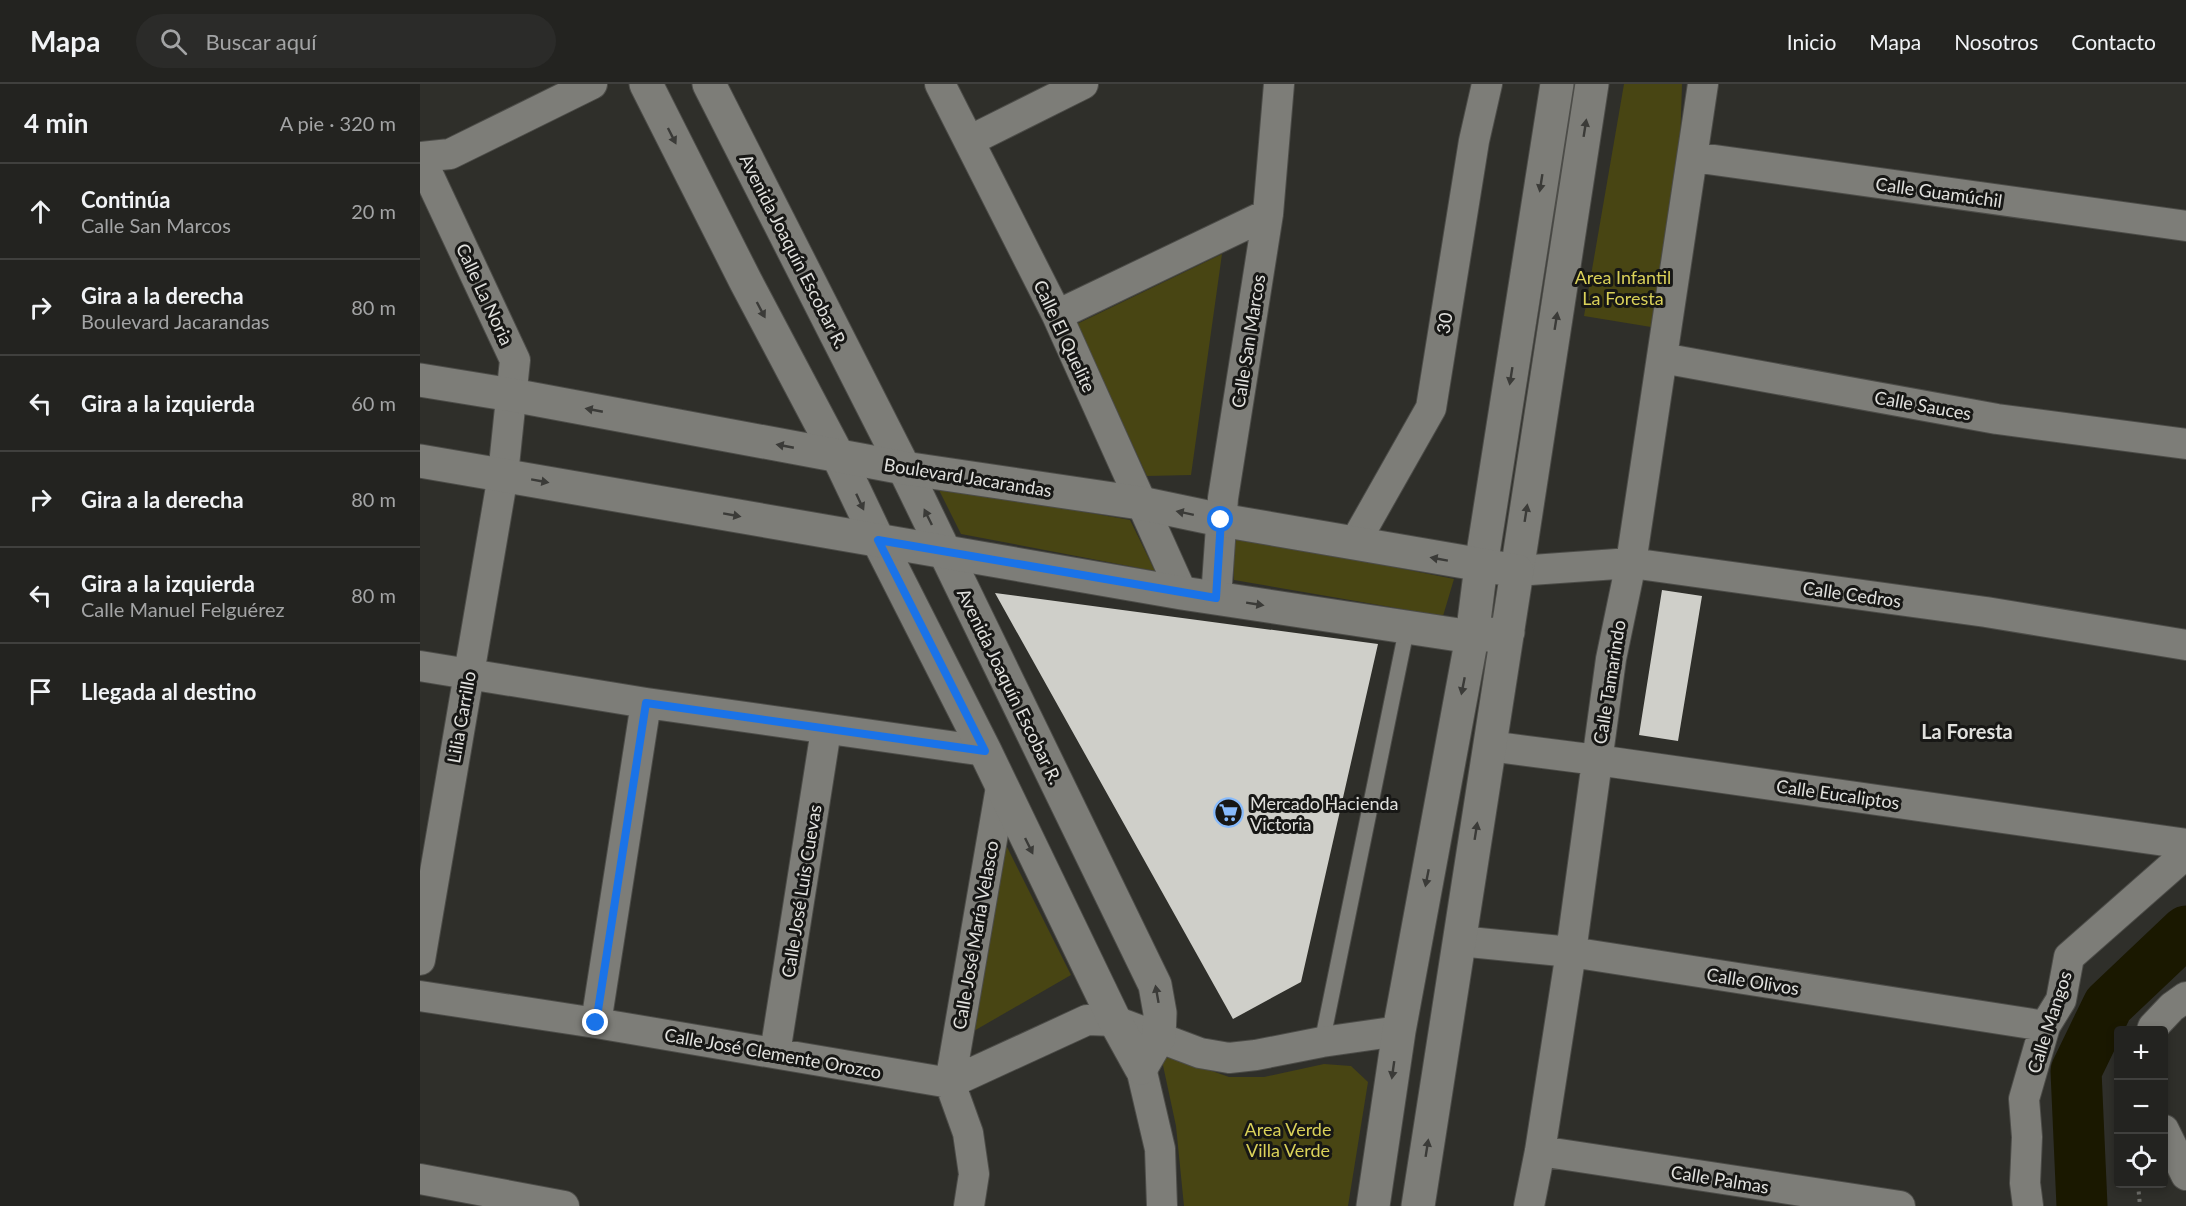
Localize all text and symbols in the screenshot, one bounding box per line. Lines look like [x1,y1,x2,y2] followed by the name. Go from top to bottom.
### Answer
[136,14,556,68] search box
[30,24,100,58] text: Mapa
[157,25,190,58] icon: search
[205,28,317,55] text: Buscar aquí
[1787,29,1836,54] text: Inicio
[1869,29,1921,54] text: Mapa
[1954,29,2038,54] text: Nosotros
[2071,29,2156,54] text: Contacto
[24,107,88,139] text: 4 min
[280,111,396,135] text: A pie · 320 m
[1581,118,1590,137] one-way arrow
[667,128,677,145] one-way arrow
[735,150,853,352] street label: Avenida Joaquín Escobar R.
[1874,172,2004,212] street label: Calle Guamúchil
[1537,174,1546,193] one-way arrow
[81,186,170,213] text: Continúa
[24,195,57,228] icon: ahead
[351,199,396,223] text: 20 m
[81,213,231,237] text: Calle San Marcos
[452,240,518,348] street label: Calle La Noria
[1575,266,1671,309] park label: Area Infantil La Foresta
[1227,272,1269,409] street label: Calle San Marcos
[1029,276,1101,396] street label: Calle El Quelite
[81,282,244,309] text: Gira a la derecha
[24,291,57,324] icon: right
[351,295,396,319] text: 80 m
[756,301,766,318] one-way arrow
[81,309,270,333] text: Boulevard Jacarandas
[1432,311,1456,335] street label: 30
[1551,311,1560,330] one-way arrow
[1506,367,1515,386] one-way arrow
[1873,386,1973,424] street label: Calle Sauces
[24,387,57,420] icon: left
[81,390,255,417] text: Gira a la izquierda
[351,391,396,415] text: 60 m
[584,405,603,414] one-way arrow
[776,441,795,450] one-way arrow
[882,453,1054,501] street label: Boulevard Jacarandas
[530,477,549,486] one-way arrow
[24,483,57,516] icon: right
[81,486,244,513] text: Gira a la derecha
[351,487,396,511] text: 80 m
[855,493,864,510] one-way arrow
[1522,504,1531,523] one-way arrow
[1207,506,1233,532] route start
[1176,507,1194,517] one-way arrow
[924,509,933,526] one-way arrow
[723,511,742,520] one-way arrow
[1429,554,1448,563] one-way arrow
[81,570,255,597] text: Gira a la izquierda
[1801,576,1903,612] street label: Calle Cedros
[24,579,57,612] icon: left
[351,583,396,607] text: 80 m
[953,585,1067,787] street label: Avenida Joaquín Escobar R.
[81,597,285,621] text: Calle Manuel Felguérez
[1246,600,1265,609] one-way arrow
[1588,618,1630,746] street label: Calle Tamarindo
[442,669,480,765] street label: Lilia Carrillo
[24,675,57,708] icon: arrive
[1458,677,1467,696] one-way arrow
[81,678,257,705] text: Llegada al destino
[1921,719,2013,743] district label: La Foresta
[1775,774,1901,814] street label: Calle Eucaliptos
[1250,792,1398,835] place label: Mercado Hacienda Victoria
[1213,797,1245,829] supermarket icon: Mercado Hacienda Victoria
[776,803,826,979] street label: Calle José Luis Cuevas
[1472,821,1481,840] one-way arrow
[1025,838,1034,855] one-way arrow
[948,839,1002,1031] street label: Calle José María Velasco
[1422,869,1431,888] one-way arrow
[1705,963,1801,999] street label: Calle Olivos
[2022,968,2076,1076] street label: Calle Mangos
[1152,984,1161,1003] one-way arrow
[582,1009,608,1035] route end
[663,1023,883,1083] street label: Calle José Clemente Orozco
[2114,1026,2168,1188] map controls
[2114,1026,2168,1080] button: +
[1388,1061,1397,1080] one-way arrow
[2114,1080,2168,1134] button: −
[1245,1118,1331,1161] park label: Area Verde Villa Verde
[2114,1134,2168,1188] button: locate
[1422,1139,1431,1158] one-way arrow
[1669,1160,1771,1198] street label: Calle Palmas

